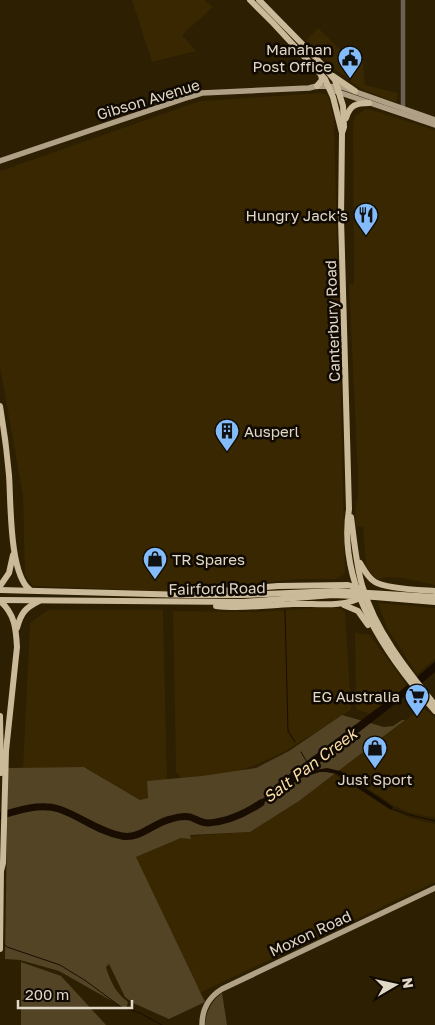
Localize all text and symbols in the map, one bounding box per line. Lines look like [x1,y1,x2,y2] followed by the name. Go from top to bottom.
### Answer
[253,40,332,75] place label: Manahan Post Office
[337,45,363,79] public building icon: Manahan Post Office
[94,75,202,123] street label: Gibson Avenue
[353,202,379,236] restaurant icon: Hungry Jack's
[246,206,348,224] place label: Hungry Jack's
[321,260,343,382] street label: Canterbury Road
[214,418,240,452] building icon: Ausperl
[244,422,300,440] place label: Ausperl
[142,546,168,580] shop icon: TR Spares
[172,550,245,568] place label: TR Spares
[168,578,266,598] street label: Fairford Road
[404,683,430,717] supermarket icon: EG Australia
[312,687,400,705] place label: EG Australia
[259,722,362,807] water label: Salt Pan Creek
[362,735,388,769] shop icon: Just Sport
[337,770,413,788] place label: Just Sport
[266,906,354,960] street label: Moxon Road
[370,960,420,1010] north arrow
[399,976,418,989] text: N
[18,978,131,1010] scale bar
[25,985,69,1003] text: 200 m

